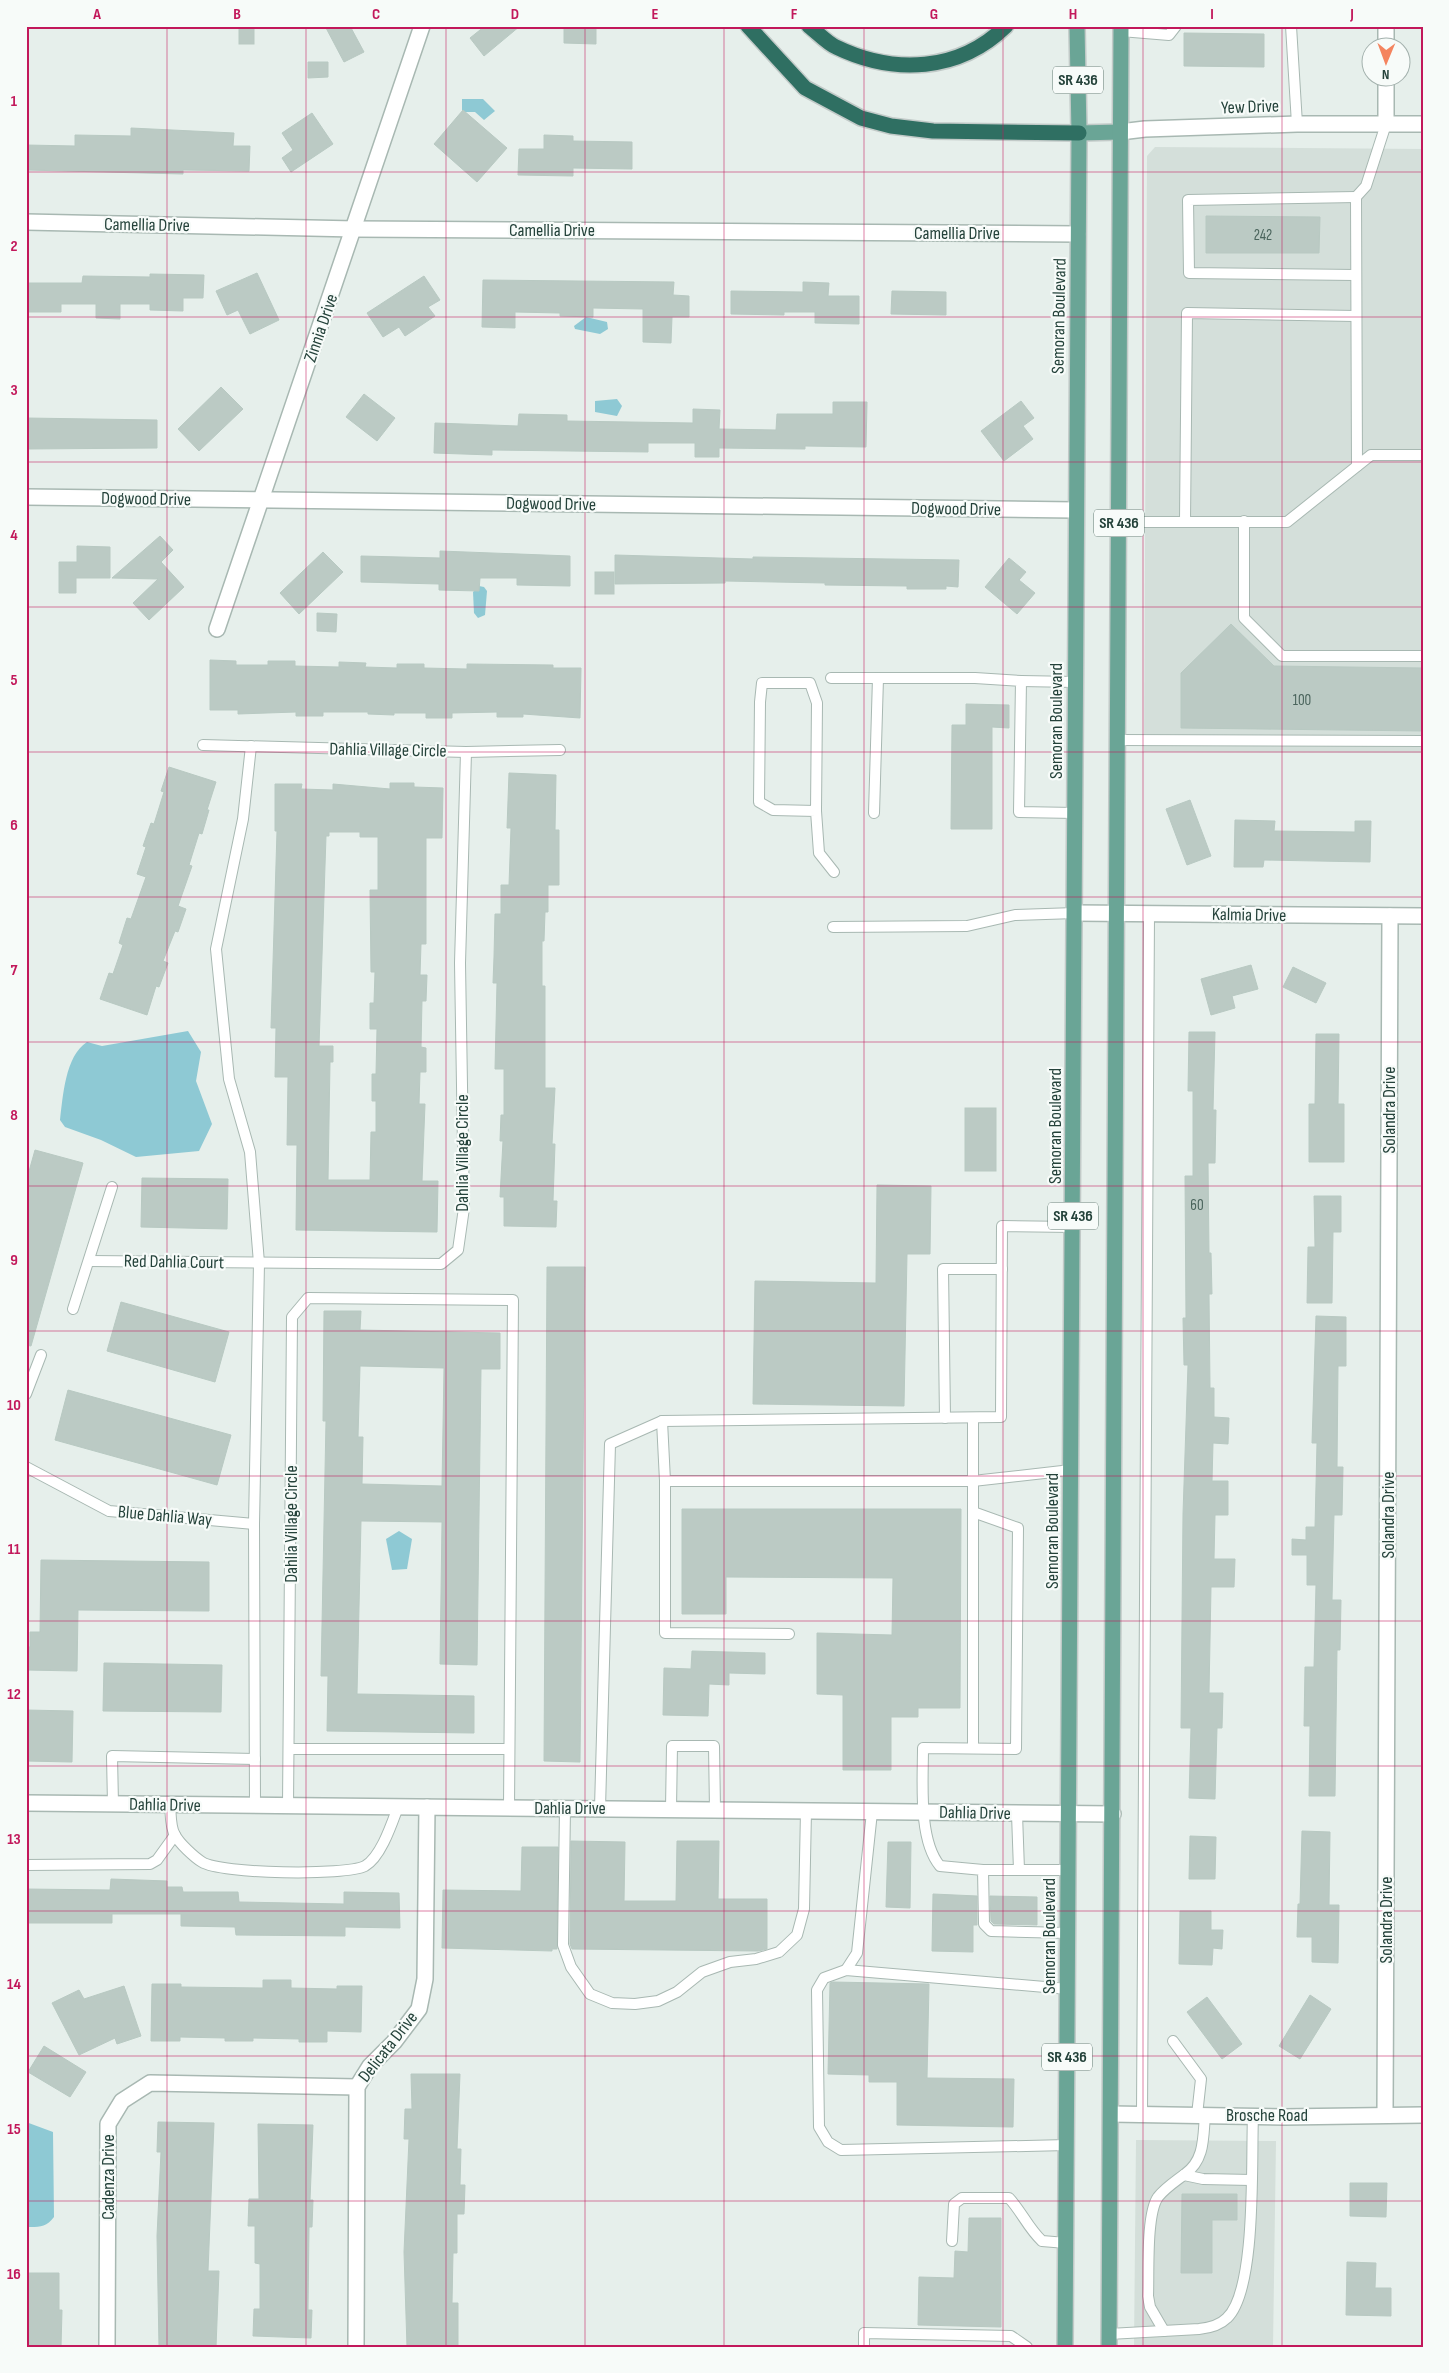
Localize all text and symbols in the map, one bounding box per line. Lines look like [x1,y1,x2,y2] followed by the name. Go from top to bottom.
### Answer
[92,5,101,24] text: A
[233,5,241,24] text: B
[372,5,380,24] text: C
[511,5,519,24] text: D
[652,5,659,24] text: E
[791,5,798,24] text: F
[930,5,938,24] text: G
[1069,5,1077,24] text: H
[1210,5,1214,24] text: I
[1349,5,1354,24] text: J
[1362,38,1412,88] north arrow
[1053,66,1103,94] road number: SR 436
[1382,66,1390,83] text: N
[11,92,18,111] text: 1
[1221,95,1279,119] street label: Yew Drive
[104,214,190,236] street label: Camellia Drive
[509,220,595,241] street label: Camellia Drive
[914,223,1000,244] street label: Camellia Drive
[1254,226,1272,245] house number: 242
[10,237,18,256] text: 2
[1047,258,1071,374] street label: Semoran Boulevard
[300,291,342,365] street label: Zinnia Drive
[10,381,18,400] text: 3
[101,488,191,510] street label: Dogwood Drive
[506,493,596,515] street label: Dogwood Drive
[911,498,1001,520] street label: Dogwood Drive
[1094,509,1144,536] road number: SR 436
[10,526,18,545] text: 4
[1046,663,1067,779] street label: Semoran Boulevard
[10,671,18,690] text: 5
[1293,691,1311,710] house number: 100
[329,738,447,762] street label: Dahlia Village Circle
[10,816,18,835] text: 6
[1212,904,1286,926] street label: Kalmia Drive
[11,961,18,980] text: 7
[1379,1067,1400,1153] street label: Solandra Drive
[1045,1068,1066,1184] street label: Semoran Boulevard
[452,1094,473,1212] street label: Dahlia Village Circle
[10,1106,18,1125] text: 8
[1190,1196,1204,1215] house number: 60
[1048,1202,1098,1230] road number: SR 436
[10,1251,18,1270] text: 9
[124,1251,225,1273] street label: Red Dahlia Court
[7,1396,21,1415] text: 10
[281,1465,302,1583] street label: Dahlia Village Circle
[1378,1472,1399,1558] street label: Solandra Drive
[1042,1473,1063,1589] street label: Semoran Boulevard
[117,1501,213,1531] street label: Blue Dahlia Way
[8,1540,21,1559] text: 11
[7,1685,21,1704] text: 12
[129,1794,201,1816] street label: Dahlia Drive
[534,1798,606,1819] street label: Dahlia Drive
[939,1802,1011,1824] street label: Dahlia Drive
[7,1830,21,1849] text: 13
[1376,1877,1397,1963] street label: Solandra Drive
[1039,1878,1060,1994] street label: Semoran Boulevard
[7,1975,21,1994] text: 14
[354,2008,422,2086] street label: Delicata Drive
[1042,2044,1092,2070] road number: SR 436
[1226,2105,1308,2126] street label: Brosche Road
[7,2120,21,2139] text: 15
[98,2134,119,2220] street label: Cadenza Drive
[7,2265,21,2284] text: 16

